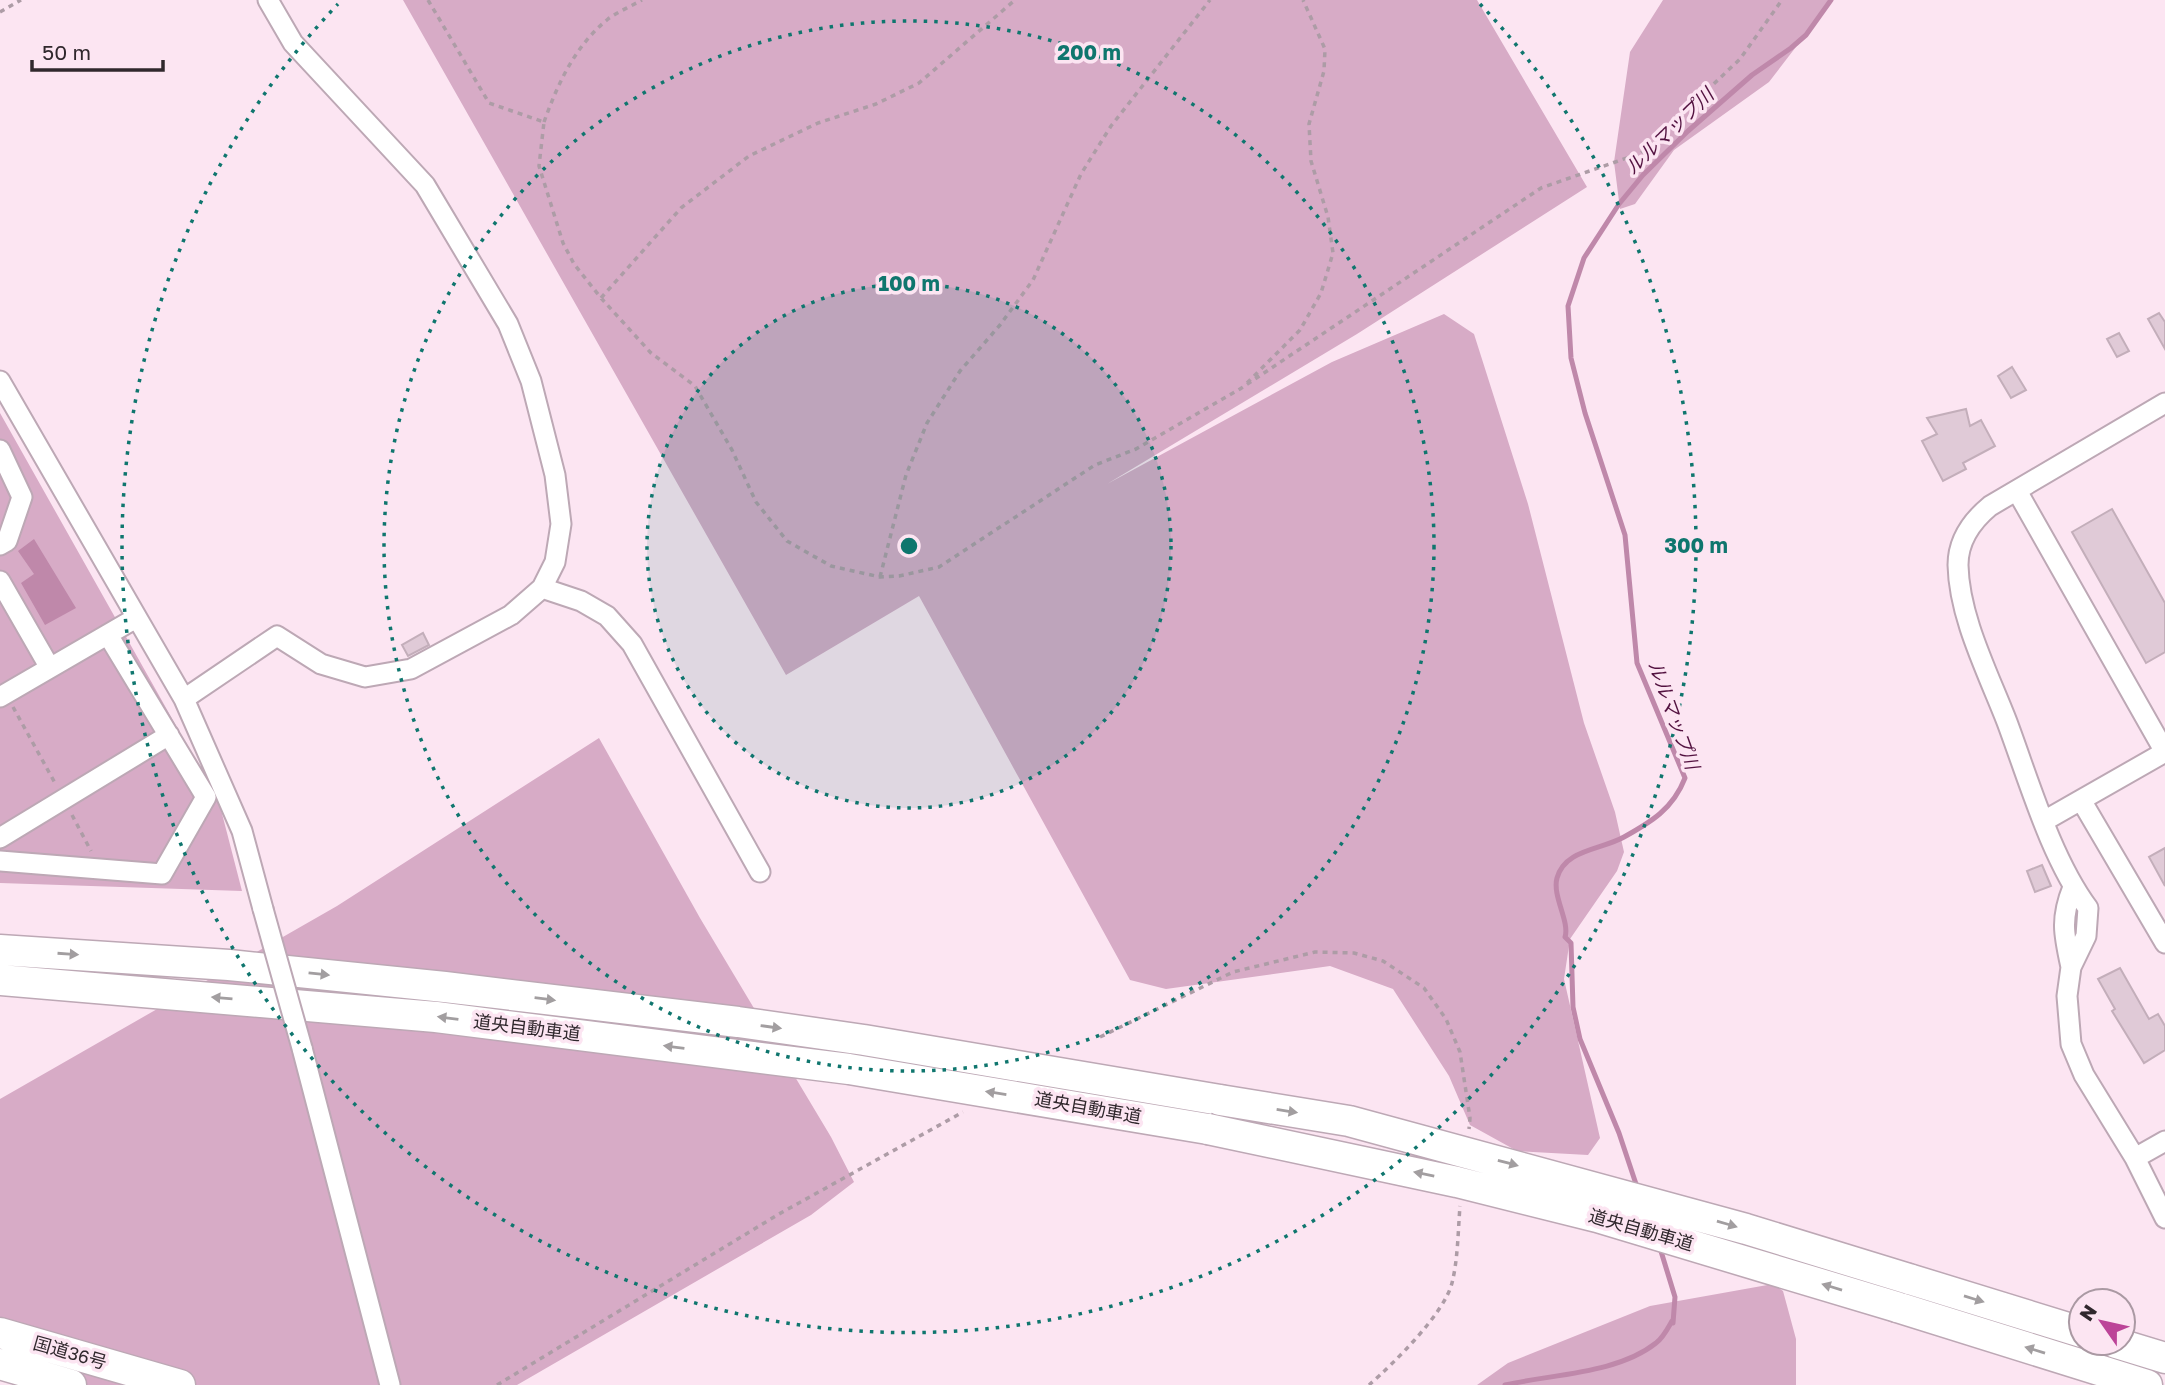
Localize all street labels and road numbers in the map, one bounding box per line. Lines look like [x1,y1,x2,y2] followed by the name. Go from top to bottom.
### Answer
[472,1010,582,1045] street label: 道央自動車道
[1033,1087,1143,1127] street label: 道央自動車道
[1586,1204,1696,1254] street label: 道央自動車道
[31,1331,110,1373] street label: 国道36号

